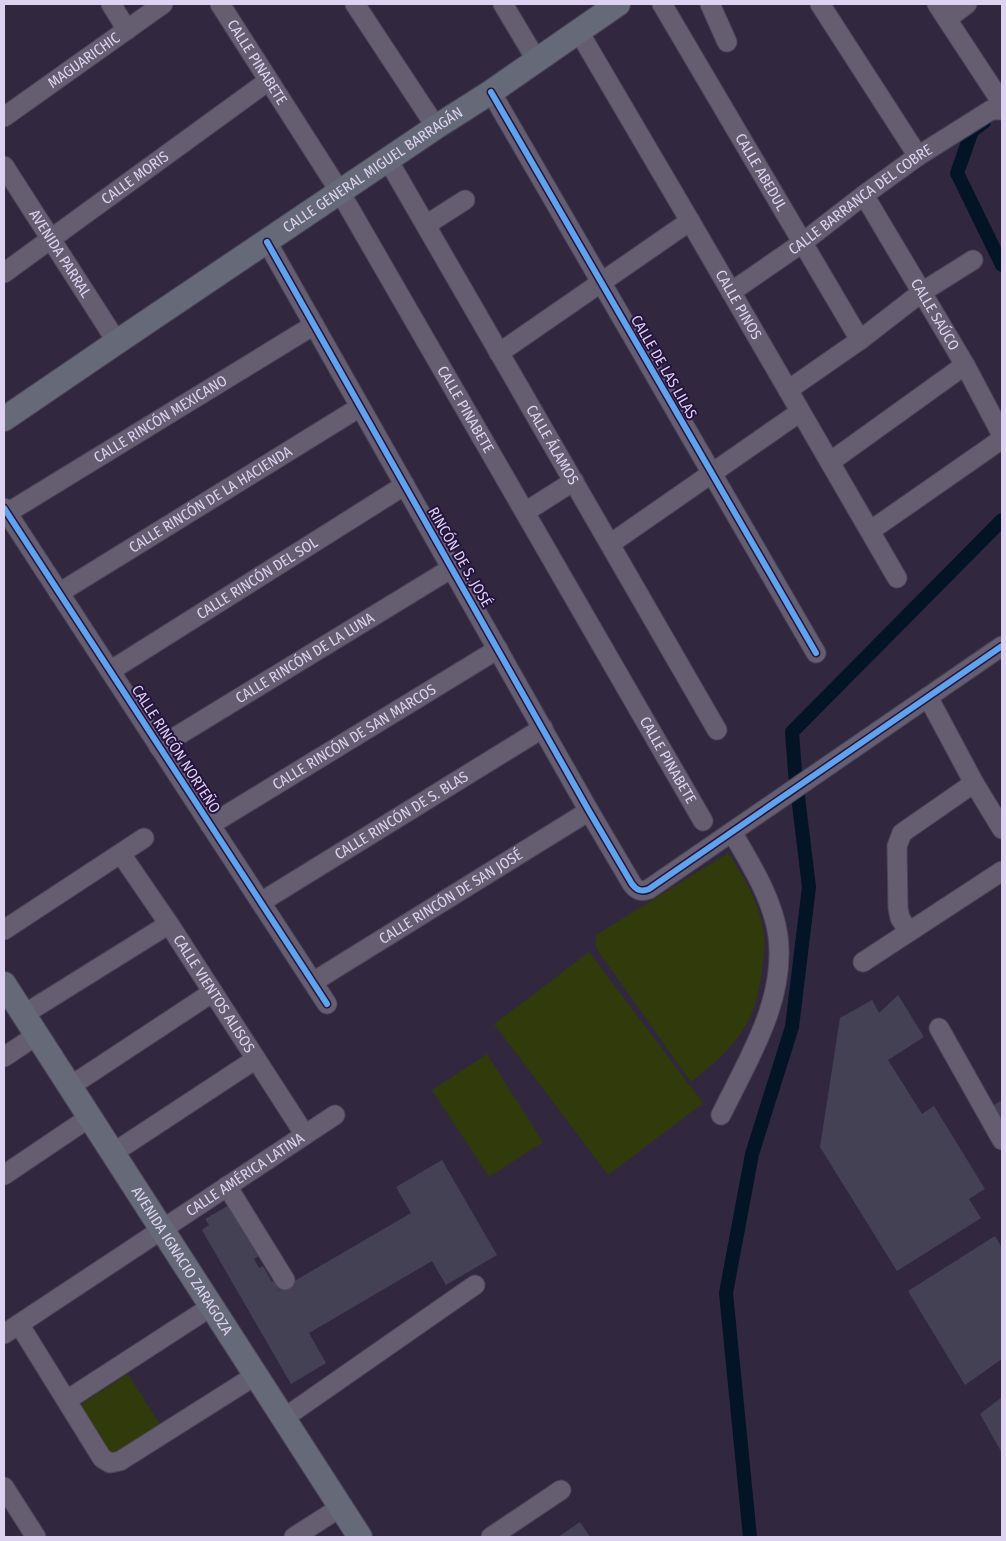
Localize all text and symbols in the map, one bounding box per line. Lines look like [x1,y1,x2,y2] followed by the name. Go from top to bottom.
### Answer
[223,16,291,108] street label: CALLE PINABETE
[44,28,124,92] street label: MAGUARICHIC
[279,103,466,237] street label: CALLE GENERAL MIGUEL BARRAGÁN
[731,130,791,214] street label: CALLE ABEDUL
[785,141,935,259] street label: CALLE BARRANCA DEL COBRE
[98,147,172,208] street label: CALLE MORIS
[25,206,95,301] street label: AVENIDA PARRAL
[711,267,766,343] street label: CALLE PINOS
[907,275,963,354] street label: CALLE SAÚCO
[627,312,701,422] street label: CALLE DE LAS LILAS
[433,363,498,456] street label: CALLE PINABETE
[91,371,230,467] street label: CALLE RINCÓN MEXICANO
[522,402,583,488] street label: CALLE ÁLAMOS
[126,442,295,557] street label: CALLE RINCÓN DE LA HACIENDA
[424,504,496,610] street label: RINCÓN DE S. JOSÉ
[193,533,321,623] street label: CALLE RINCÓN DEL SOL
[232,609,378,707] street label: CALLE RINCÓN DE LA LUNA
[269,680,439,794] street label: CALLE RINCÓN DE SAN MARCOS
[128,682,224,816] street label: CALLE RINCÓN NORTEÑO
[636,713,700,807] street label: CALLE PINABETE
[331,767,472,863] street label: CALLE RINCÓN DE S. BLAS
[376,846,526,948] street label: CALLE RINCÓN DE SAN JOSÉ
[169,932,259,1056] street label: CALLE VIENTOS ALISOS
[183,1129,308,1220] street label: CALLE AMÉRICA LATINA
[128,1183,237,1338] street label: AVENIDA IGNACIO ZARAGOZA

